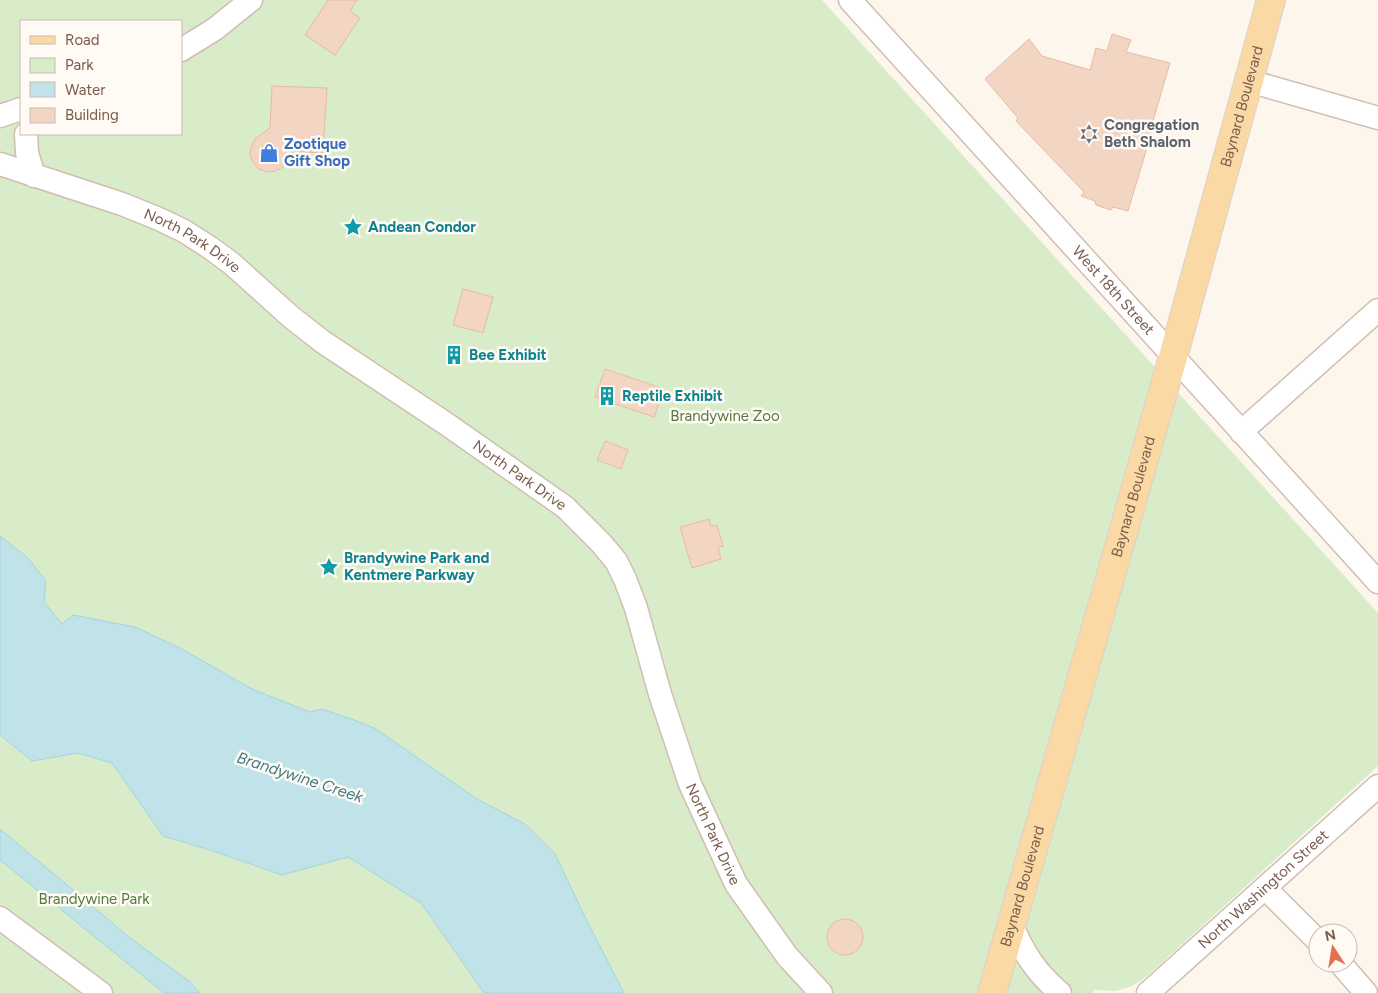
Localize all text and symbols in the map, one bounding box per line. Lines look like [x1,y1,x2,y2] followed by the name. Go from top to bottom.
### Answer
[20,20,182,135] legend
[65,31,100,49] text: Road
[1217,44,1267,169] street label: Baynard Boulevard
[65,56,94,74] text: Park
[65,81,105,99] text: Water
[65,106,119,124] text: Building
[1104,116,1199,151] place label: Congregation Beth Shalom
[1078,123,1100,145] synagogue icon: Congregation Beth Shalom
[284,135,350,170] place label: Zootique Gift Shop
[258,142,280,164] shop icon: Zootique Gift Shop
[141,205,245,276] street label: North Park Drive
[342,216,364,238] place icon: Andean Condor
[368,218,476,236] place label: Andean Condor
[1069,242,1158,339] street label: West 18th Street
[443,344,465,366] building icon: Bee Exhibit
[469,346,547,364] place label: Bee Exhibit
[596,385,618,407] building icon: Reptile Exhibit
[622,387,723,405] place label: Reptile Exhibit
[670,407,780,425] park label: Brandywine Zoo
[1107,434,1159,559] street label: Baynard Boulevard
[469,436,570,514] street label: North Park Drive
[344,549,490,584] place label: Brandywine Park and Kentmere Parkway
[318,556,340,578] place icon: Brandywine Park and Kentmere Parkway
[235,748,367,807] water label: Brandywine Creek
[682,780,744,888] street label: North Park Drive
[997,824,1048,949] street label: Baynard Boulevard
[1194,827,1332,953] street label: North Washington Street
[39,890,150,908] park label: Brandywine Park
[1308,923,1358,973] north arrow

